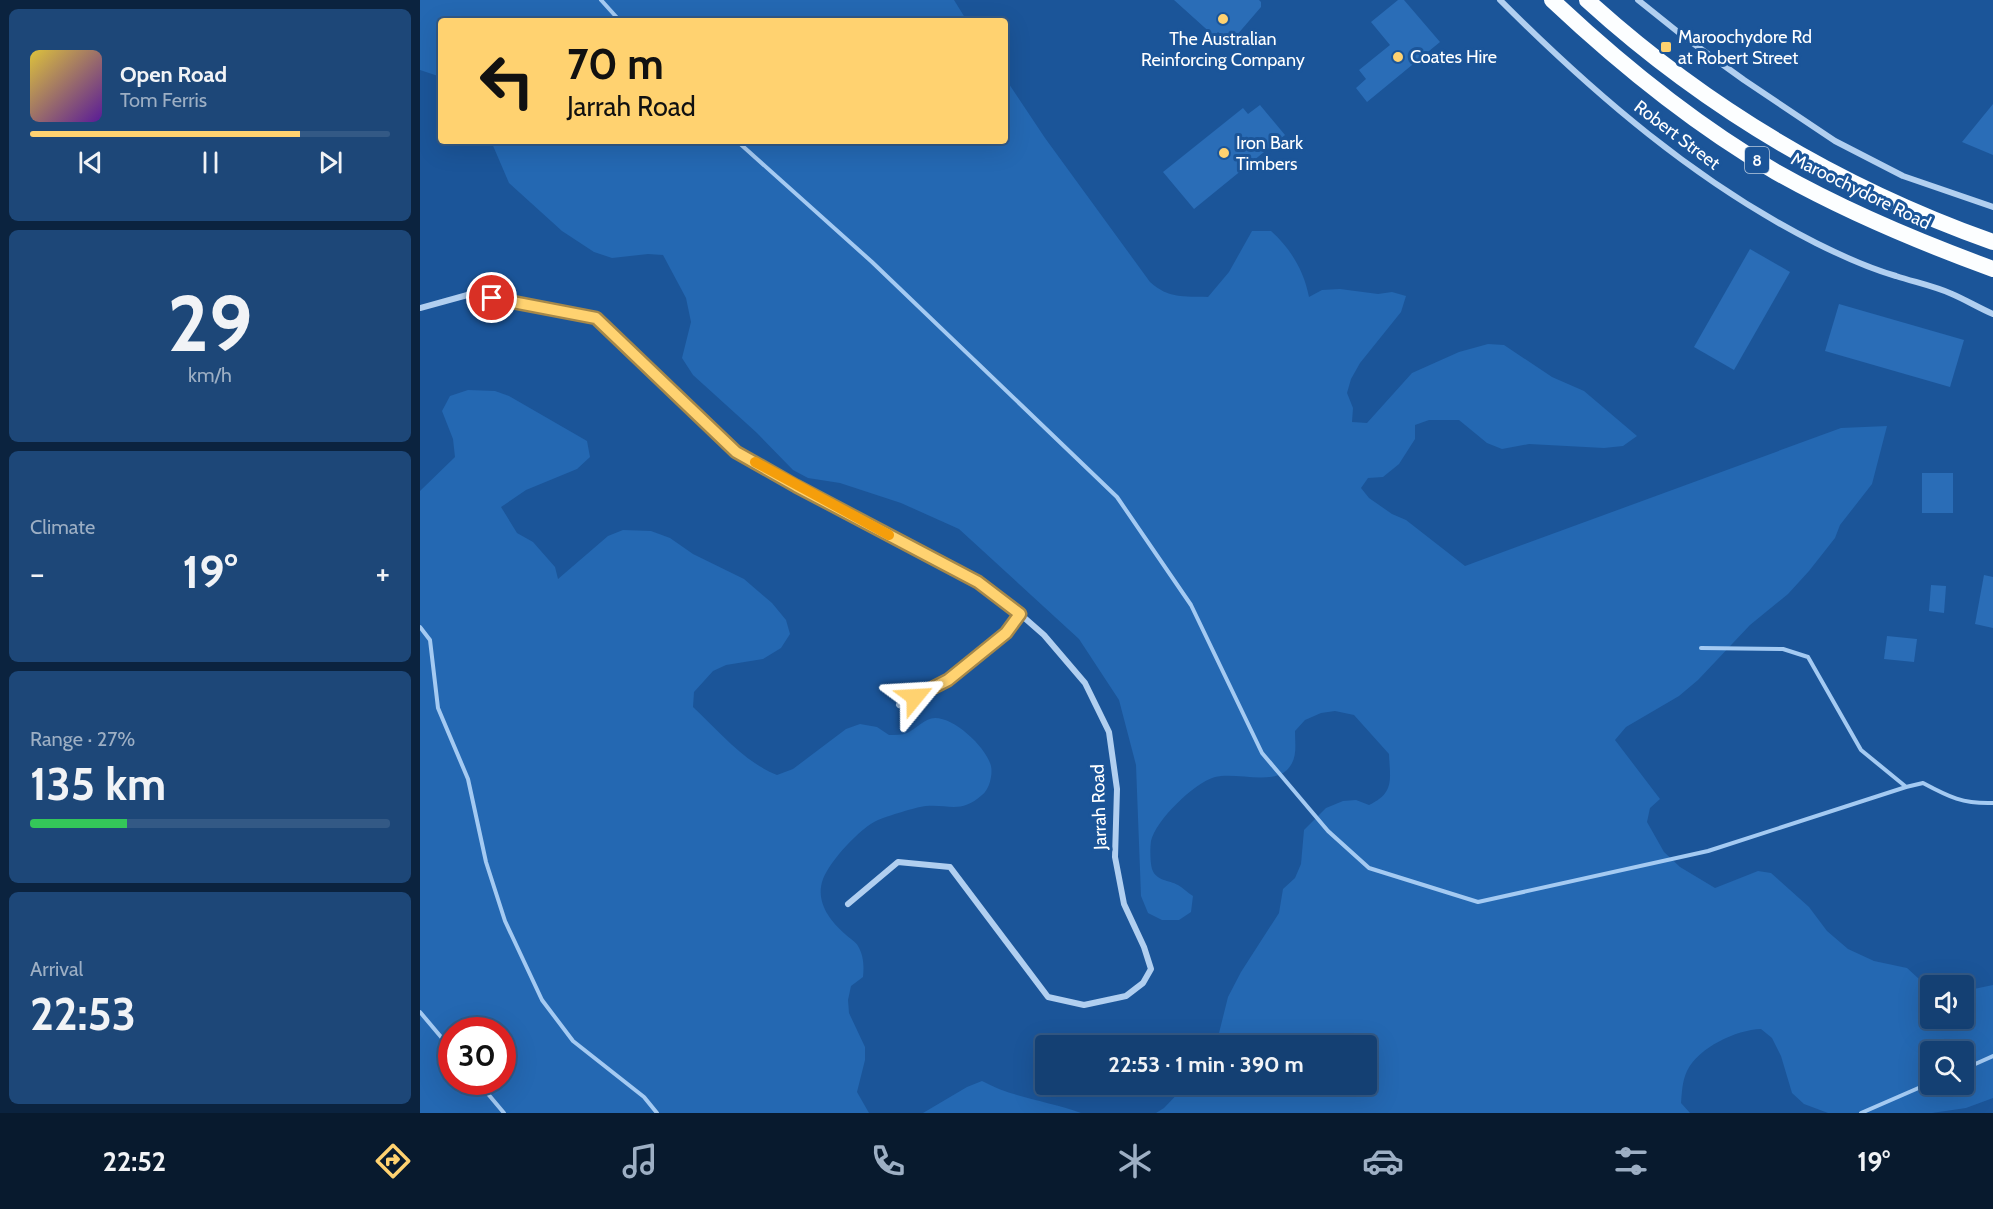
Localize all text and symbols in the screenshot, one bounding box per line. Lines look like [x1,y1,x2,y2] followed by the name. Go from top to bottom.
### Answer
[1216,12,1230,26] marker: The Australian Reinforcing Company
[1678,26,1812,69] place label: Maroochydore Rd at Robert Street
[1141,28,1305,71] place label: The Australian Reinforcing Company
[567,38,664,90] text: 70 m
[1659,40,1673,54] marker: Maroochydore Rd at Robert Street
[468,42,546,120] icon: left
[1410,46,1497,68] place label: Coates Hire
[1391,50,1405,64] marker: Coates Hire
[120,61,227,88] text: Open Road
[120,88,207,112] text: Tom Ferris
[567,90,696,123] text: Jarrah Road
[1630,96,1724,174] street label: Robert Street
[1236,132,1304,175] place label: Iron Bark Timbers
[74,146,107,179] icon: previous
[194,146,227,179] icon: pause
[314,146,347,179] icon: next
[1217,146,1231,160] marker: Iron Bark Timbers
[1745,147,1769,173] road number: 8
[1788,148,1934,234] street label: Maroochydore Road
[466,272,517,323] pin
[167,276,253,371] text: 29
[475,281,508,314] icon: arrive
[188,363,232,387] text: km/h
[30,515,95,539] text: Climate
[183,545,237,599] text: 19°
[30,553,45,593] text: −
[375,553,390,593] text: +
[883,665,947,729] position arrow
[30,727,135,751] text: Range · 27%
[30,757,166,811] text: 135 km
[1087,764,1112,851] street label: Jarrah Road
[30,957,83,981] text: Arrival
[1920,975,1974,1095] map controls
[1920,975,1974,1029] button: sound
[30,987,136,1041] text: 22:53
[438,1017,516,1095] speed limit sign: 30
[1920,1041,1974,1095] button: search
[1108,1051,1304,1078] text: 22:53 · 1 min · 390 m
[372,1140,414,1182] icon: directions
[619,1140,661,1182] icon: music
[867,1140,909,1182] icon: phone
[1114,1140,1156,1182] icon: climate
[1362,1140,1404,1182] icon: car
[1610,1140,1652,1182] icon: filters
[103,1145,166,1178] text: 22:52
[1857,1145,1890,1178] text: 19°

